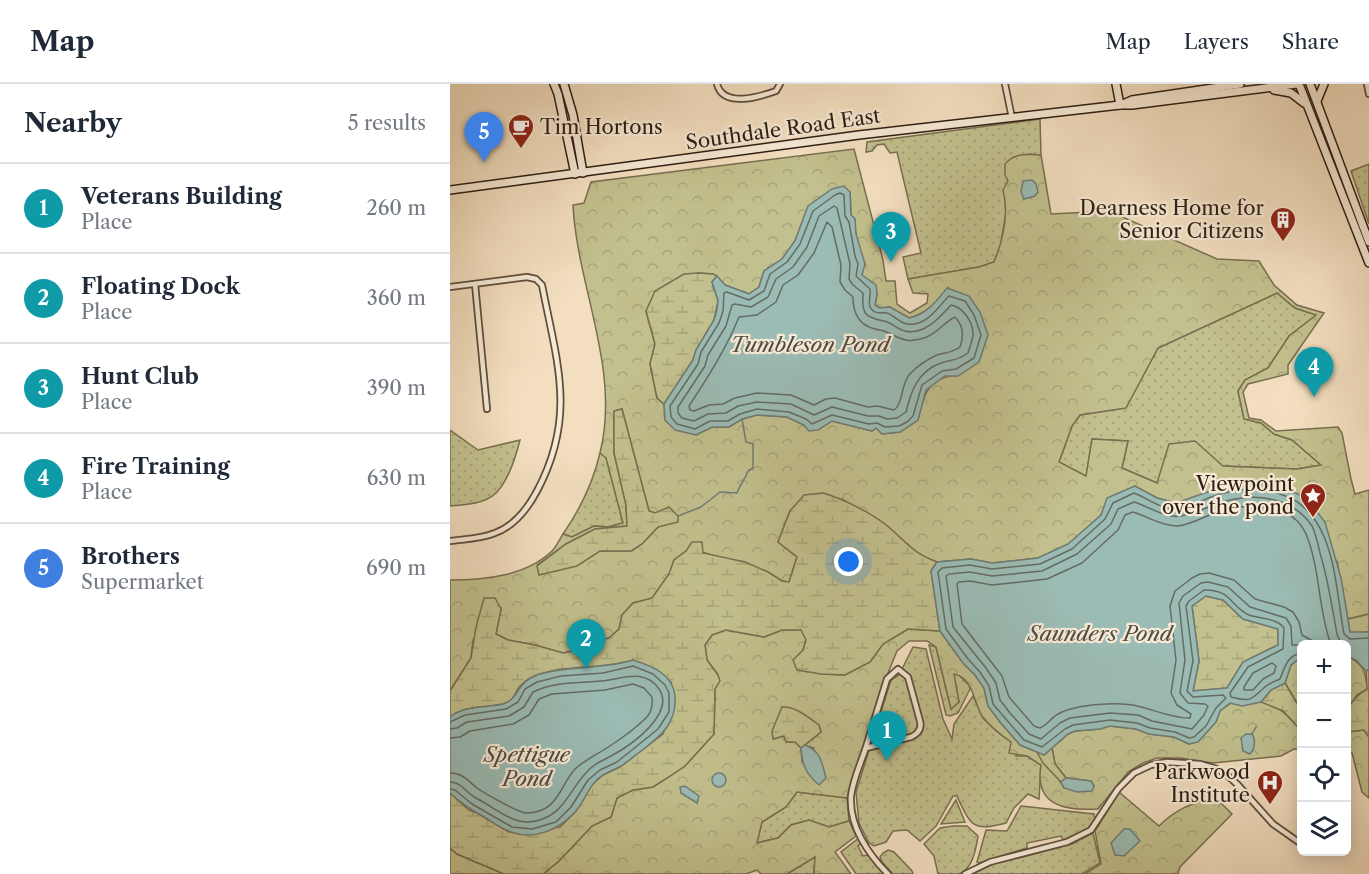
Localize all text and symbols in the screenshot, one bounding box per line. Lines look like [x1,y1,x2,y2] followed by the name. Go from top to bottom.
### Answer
[30,24,94,58] text: Map
[1106,29,1151,54] text: Map
[1184,29,1249,54] text: Layers
[1282,29,1339,54] text: Share
[684,103,882,155] street label: Southdale Road East
[24,107,122,139] text: Nearby
[348,111,426,135] text: 5 results
[465,112,504,162] pin: 5
[506,112,536,150] cafe icon: Tim Hortons
[540,115,663,139] place label: Tim Hortons
[81,183,282,210] text: Veterans Building
[39,196,48,220] text: 1
[366,196,426,220] text: 260 m
[1080,196,1265,243] place label: Dearness Home for Senior Citizens
[1268,205,1298,243] building icon: Dearness Home for Senior Citizens
[81,210,132,234] text: Place
[872,212,910,262] pin: 3
[81,273,240,300] text: Floating Dock
[38,286,49,310] text: 2
[367,286,426,310] text: 360 m
[81,300,132,324] text: Place
[730,332,892,357] water label: Tumbleson Pond
[1294,348,1334,397] pin: 4
[81,363,199,390] text: Hunt Club
[38,376,49,400] text: 3
[367,376,426,400] text: 390 m
[81,390,132,414] text: Place
[81,453,230,480] text: Fire Training
[38,466,49,490] text: 4
[367,466,426,490] text: 630 m
[1162,472,1294,519] place label: Viewpoint over the pond
[81,480,132,504] text: Place
[1298,481,1328,519] place icon: Viewpoint over the pond
[81,543,180,570] text: Brothers
[834,547,863,576] your location
[38,556,49,580] text: 5
[366,556,426,580] text: 690 m
[81,570,204,594] text: Supermarket
[566,620,606,669] pin: 2
[1026,621,1175,646] water label: Saunders Pond
[1297,640,1351,856] map controls
[1297,640,1351,694] button: +
[1297,694,1351,748] button: −
[868,712,906,761] pin: 1
[482,742,571,791] water label: Spettigue Pond
[1297,748,1351,802] button: locate
[1154,760,1250,807] place label: Parkwood Institute
[1255,768,1285,806] hospital icon: Parkwood Institute
[1297,802,1351,856] button: layers

